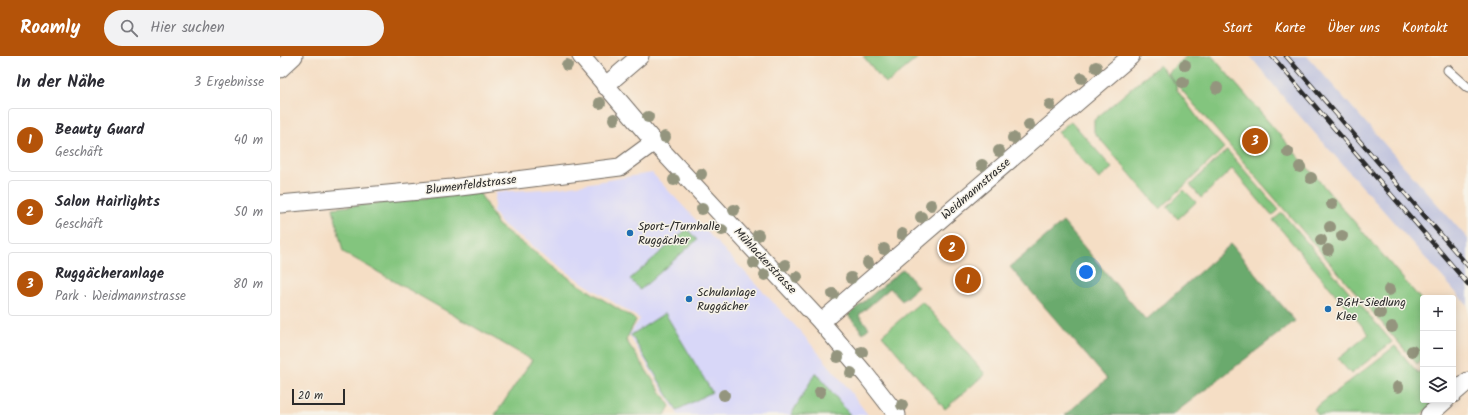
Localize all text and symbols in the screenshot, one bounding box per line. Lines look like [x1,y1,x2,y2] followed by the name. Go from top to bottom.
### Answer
[104,10,384,46] search box
[20,13,80,43] text: Roamly
[150,16,225,40] text: Hier suchen
[118,17,140,39] icon: search
[1223,17,1252,39] text: Start
[1274,17,1306,39] text: Karte
[1328,17,1380,39] text: Über uns
[1402,17,1448,39] text: Kontakt
[16,69,105,96] text: In der Nähe
[194,72,264,93] text: 3 Ergebnisse
[55,118,144,142] text: Beauty Guard
[1242,126,1268,156] pin: 3
[28,130,32,151] text: 1
[234,130,263,151] text: 40 m
[55,142,103,163] text: Geschäft
[937,153,1015,225] street label: Weidmannstrasse
[424,170,518,200] street label: Blumenfeldstrasse
[55,190,160,214] text: Salon Hairlights
[26,202,34,223] text: 2
[234,202,263,223] text: 50 m
[55,214,103,235] text: Geschäft
[638,217,720,250] place label: Sport-/Turnhalle Ruggächer
[729,223,802,299] street label: Mühlackerstrasse
[625,228,635,238] marker: Sport-/Turnhalle Ruggächer
[939,233,965,263] pin: 2
[55,262,164,286] text: Ruggächeranlage
[1076,262,1096,282] your location
[955,265,981,295] pin: 1
[26,274,34,295] text: 3
[233,274,263,295] text: 80 m
[697,283,756,316] place label: Schulanlage Ruggächer
[55,286,186,307] text: Park · Weidmannstrasse
[1336,293,1406,326] place label: BGH-Siedlung Klee
[684,294,694,304] marker: Schulanlage Ruggächer
[1420,295,1456,403] map controls
[1420,295,1456,331] button: +
[1323,304,1333,314] marker: BGH-Siedlung Klee
[1420,331,1456,367] button: −
[1420,367,1456,403] button: layers
[292,387,345,406] scale bar
[298,387,323,405] text: 20 m

